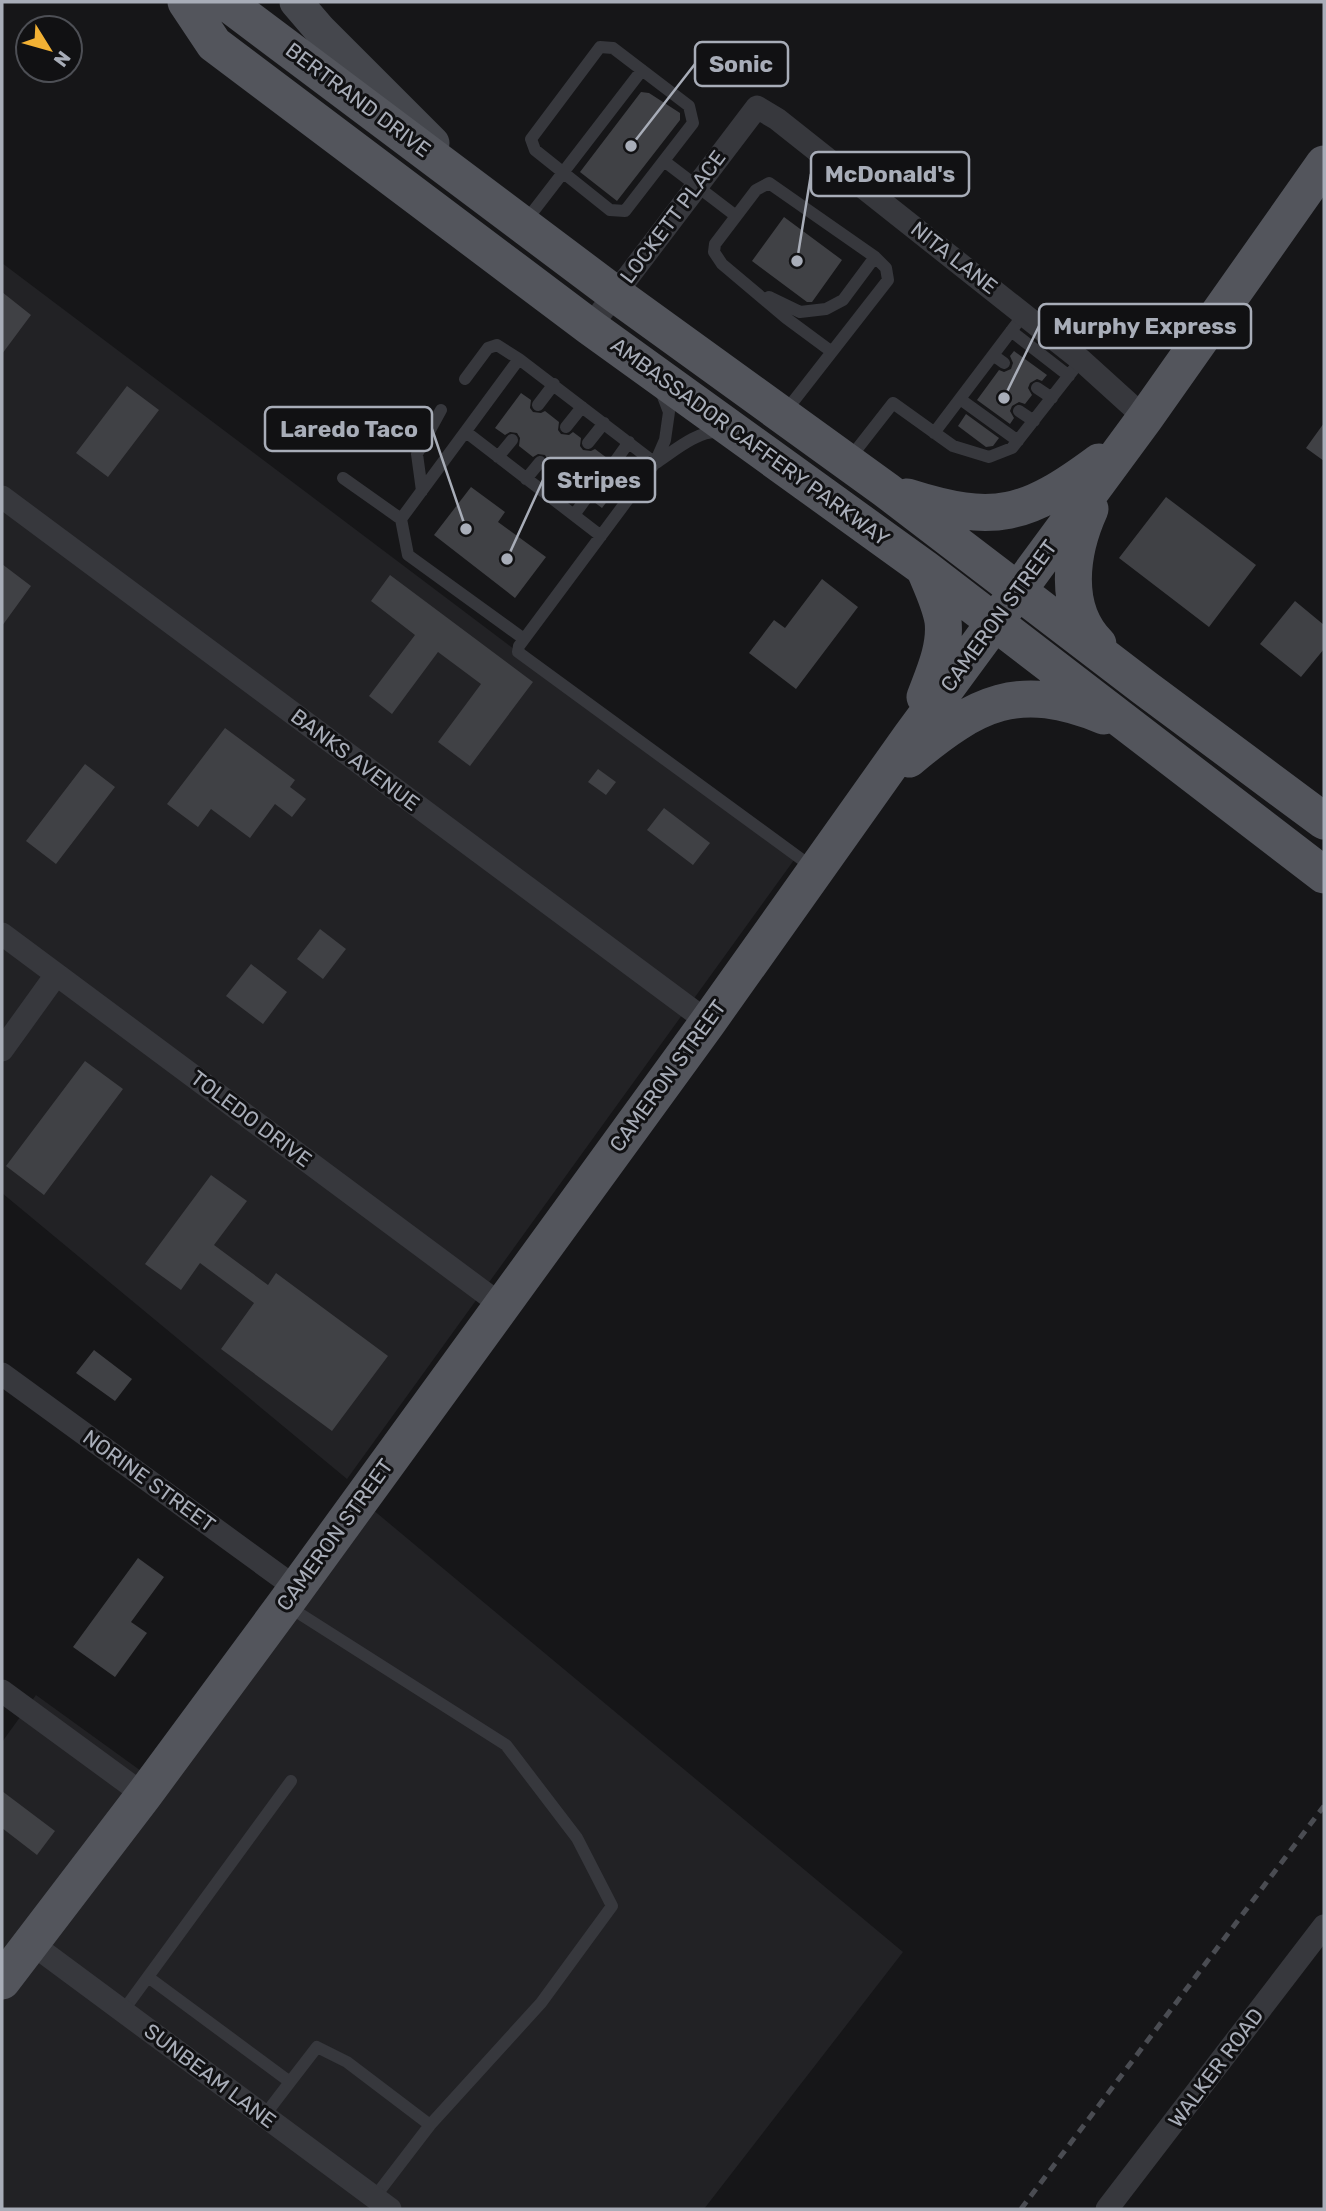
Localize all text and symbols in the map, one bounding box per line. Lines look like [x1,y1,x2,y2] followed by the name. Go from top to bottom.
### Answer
[14,14,84,84] north arrow
[281,37,436,162] street label: BERTRAND DRIVE
[695,42,788,86] callout: Sonic
[49,47,75,71] text: N
[709,50,773,78] text: Sonic
[614,145,731,288] street label: LOCKETT PLACE
[811,152,969,196] callout: McDonald's
[825,160,956,188] text: McDonald's
[906,216,1003,299] street label: NITA LANE
[1039,304,1251,348] callout: Murphy Express
[1053,312,1237,340] text: Murphy Express
[606,332,894,551] street label: AMBASSADOR CAFFERY PARKWAY
[265,407,432,451] callout: Laredo Taco
[280,415,418,443] text: Laredo Taco
[543,458,655,502] callout: Stripes
[557,466,641,494] text: Stripes
[935,535,1062,696] street label: CAMERON STREET
[286,703,424,816] street label: BANKS AVENUE
[604,995,731,1156] street label: CAMERON STREET
[186,1065,317,1172] street label: TOLEDO DRIVE
[78,1424,220,1537] street label: NORINE STREET
[271,1454,398,1615] street label: CAMERON STREET
[1163,2003,1269,2132] street label: WALKER ROAD
[140,2018,281,2133] street label: SUNBEAM LANE

